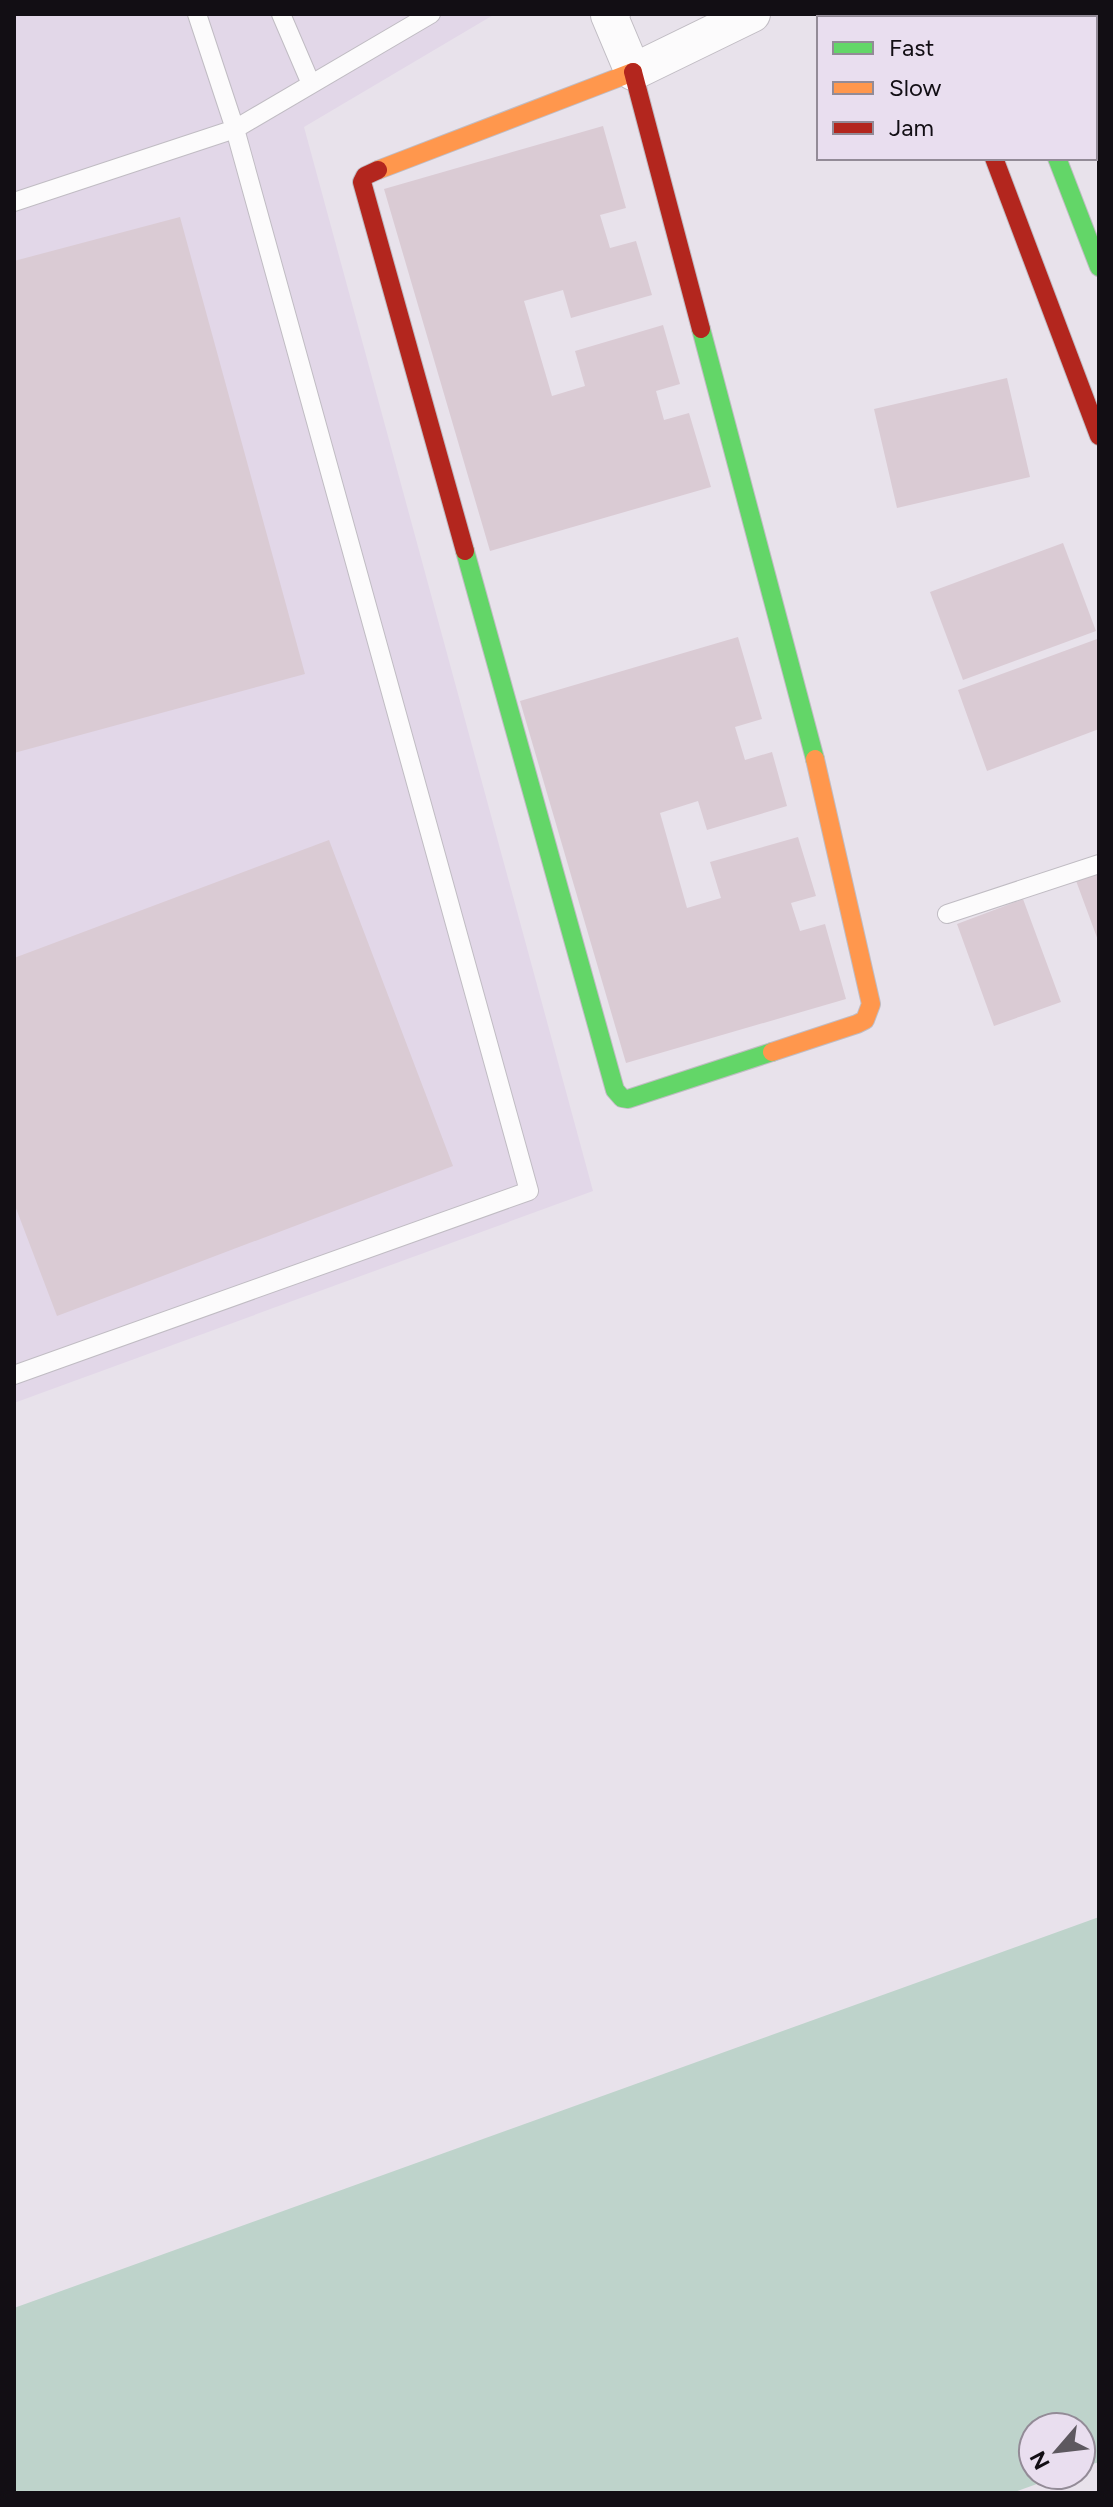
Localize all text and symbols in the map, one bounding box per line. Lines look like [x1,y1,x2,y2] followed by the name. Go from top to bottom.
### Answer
[817,16,1097,160] legend
[889,33,934,62] text: Fast
[889,73,942,102] text: Slow
[889,113,934,142] text: Jam
[1017,2411,1097,2491] north arrow
[1024,2446,1056,2474] text: N

